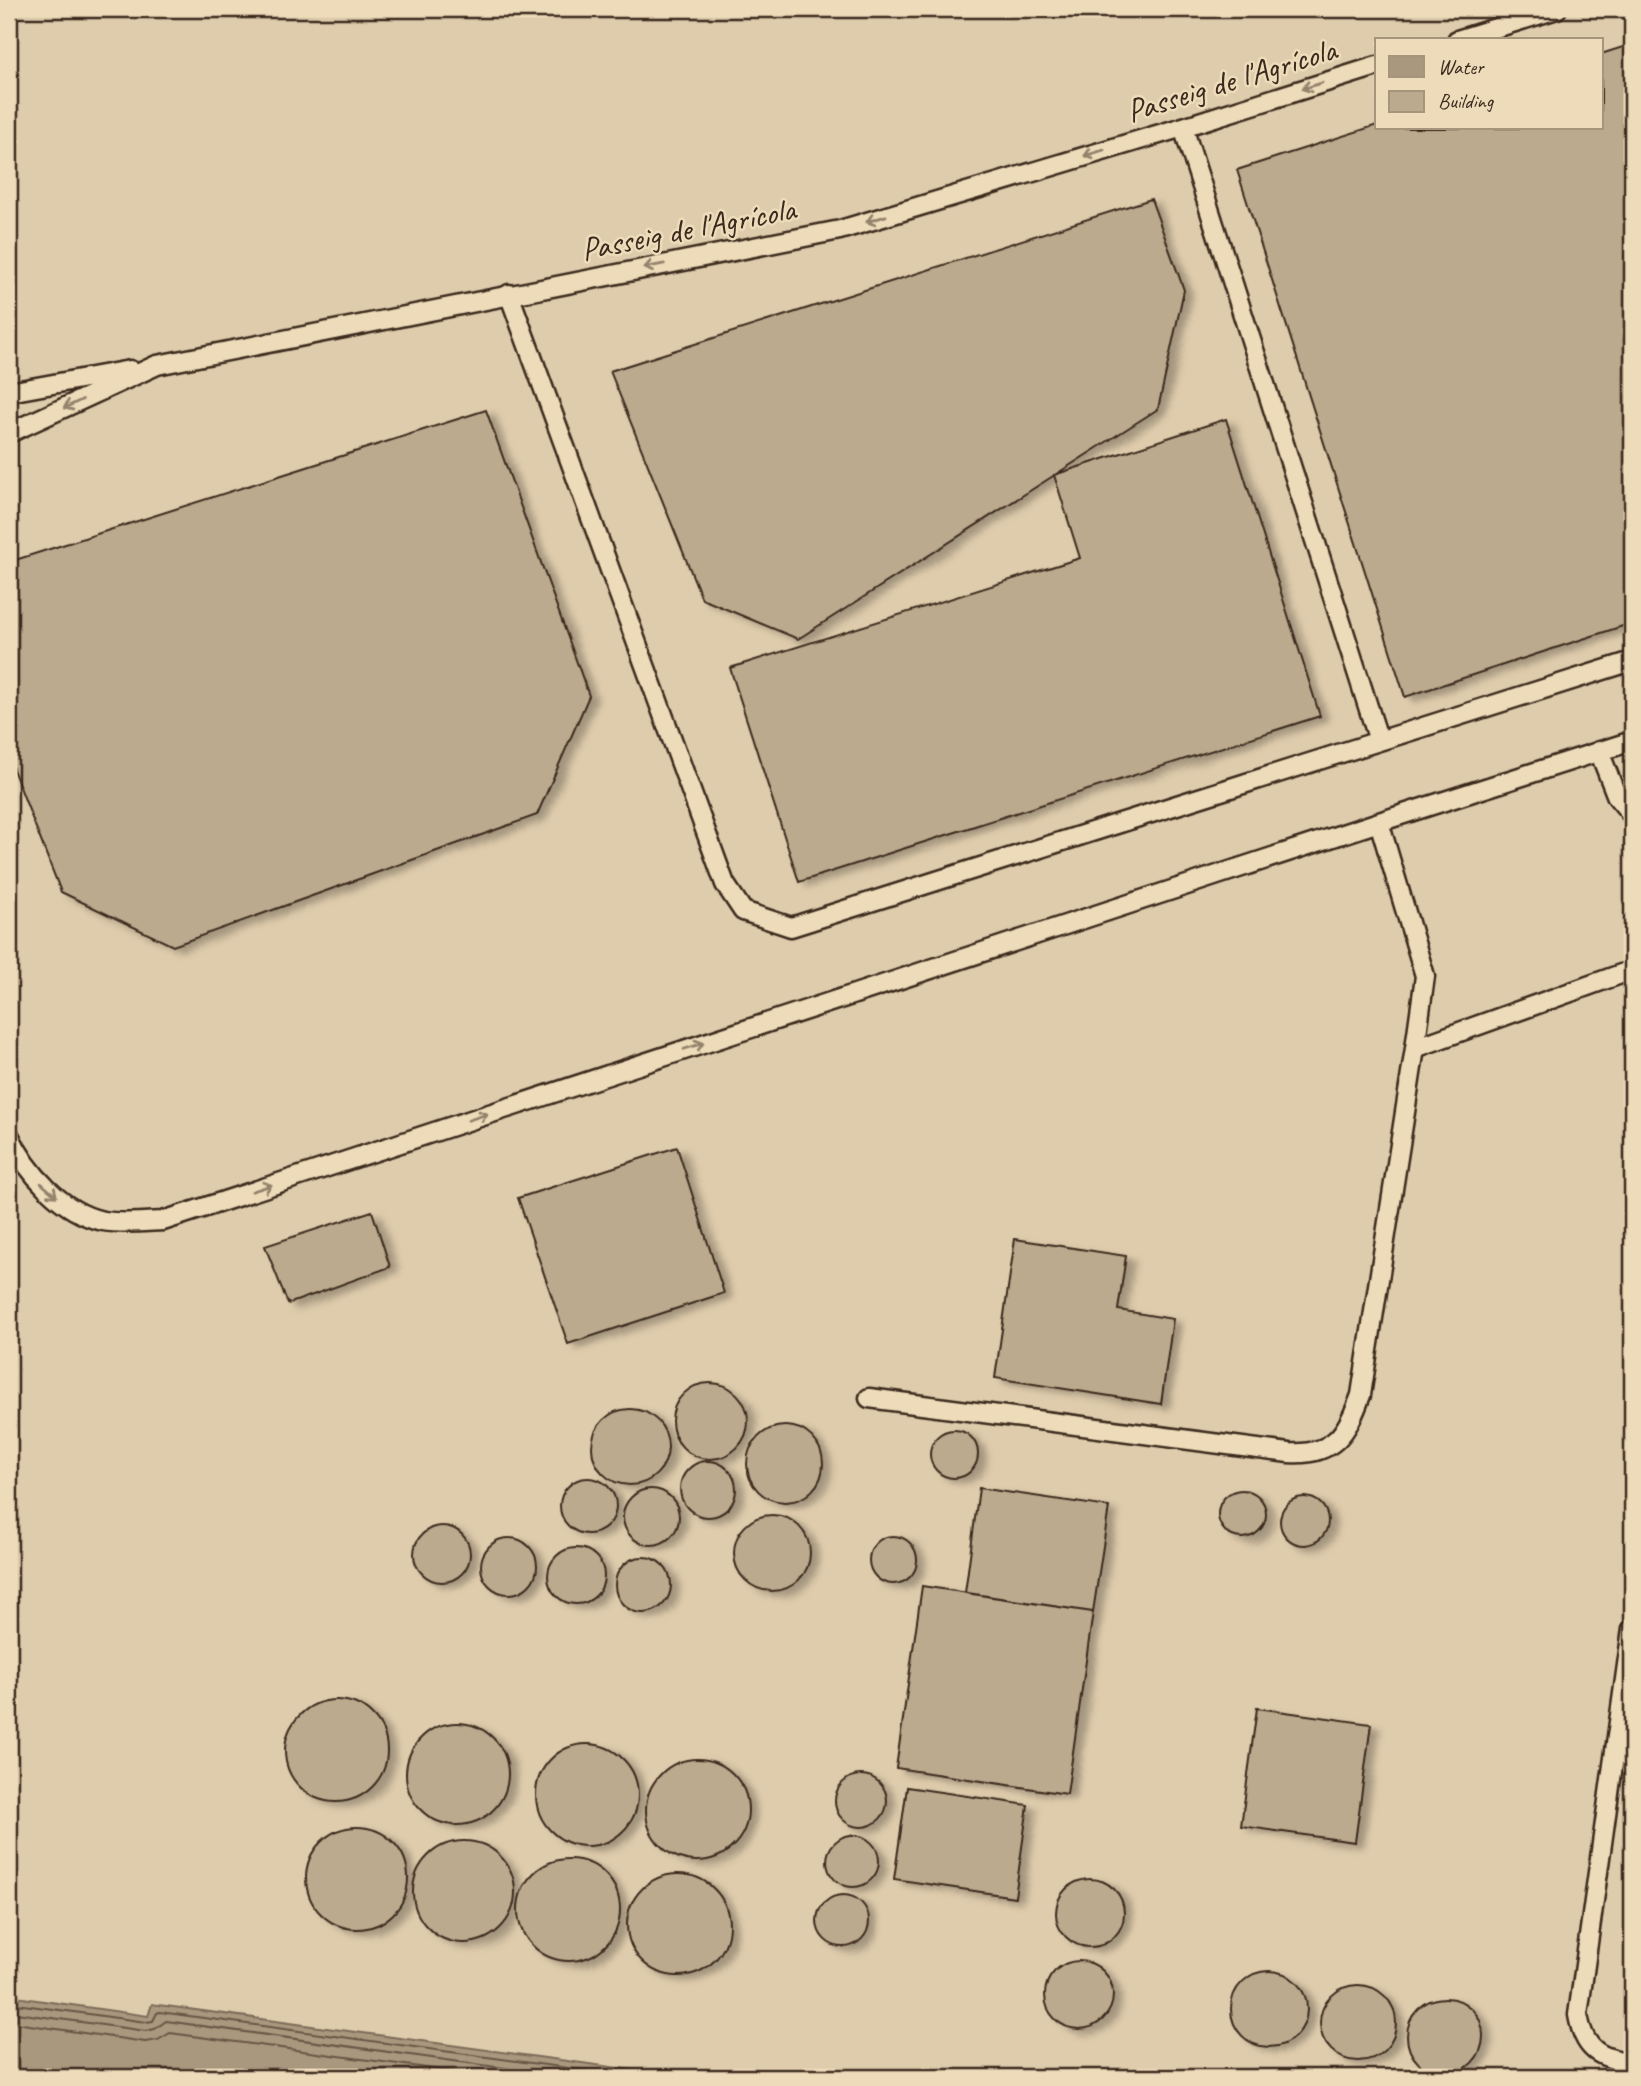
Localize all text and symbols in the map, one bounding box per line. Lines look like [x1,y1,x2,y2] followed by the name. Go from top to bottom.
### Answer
[1121,28,1343,132] street label: Passeig de l'Agrícola
[1375,38,1602,130] legend
[1438,54,1485,80] text: Water
[1301,81,1323,93] one-way arrow
[1438,88,1495,114] text: Building
[1084,148,1106,161] one-way arrow
[577,187,800,270] street label: Passeig de l'Agrícola
[866,213,888,226] one-way arrow
[643,259,666,273] one-way arrow
[63,398,84,411] one-way arrow
[683,1039,705,1052] one-way arrow
[466,1110,488,1123] one-way arrow
[250,1181,272,1193] one-way arrow
[39,1182,57,1198] one-way arrow

